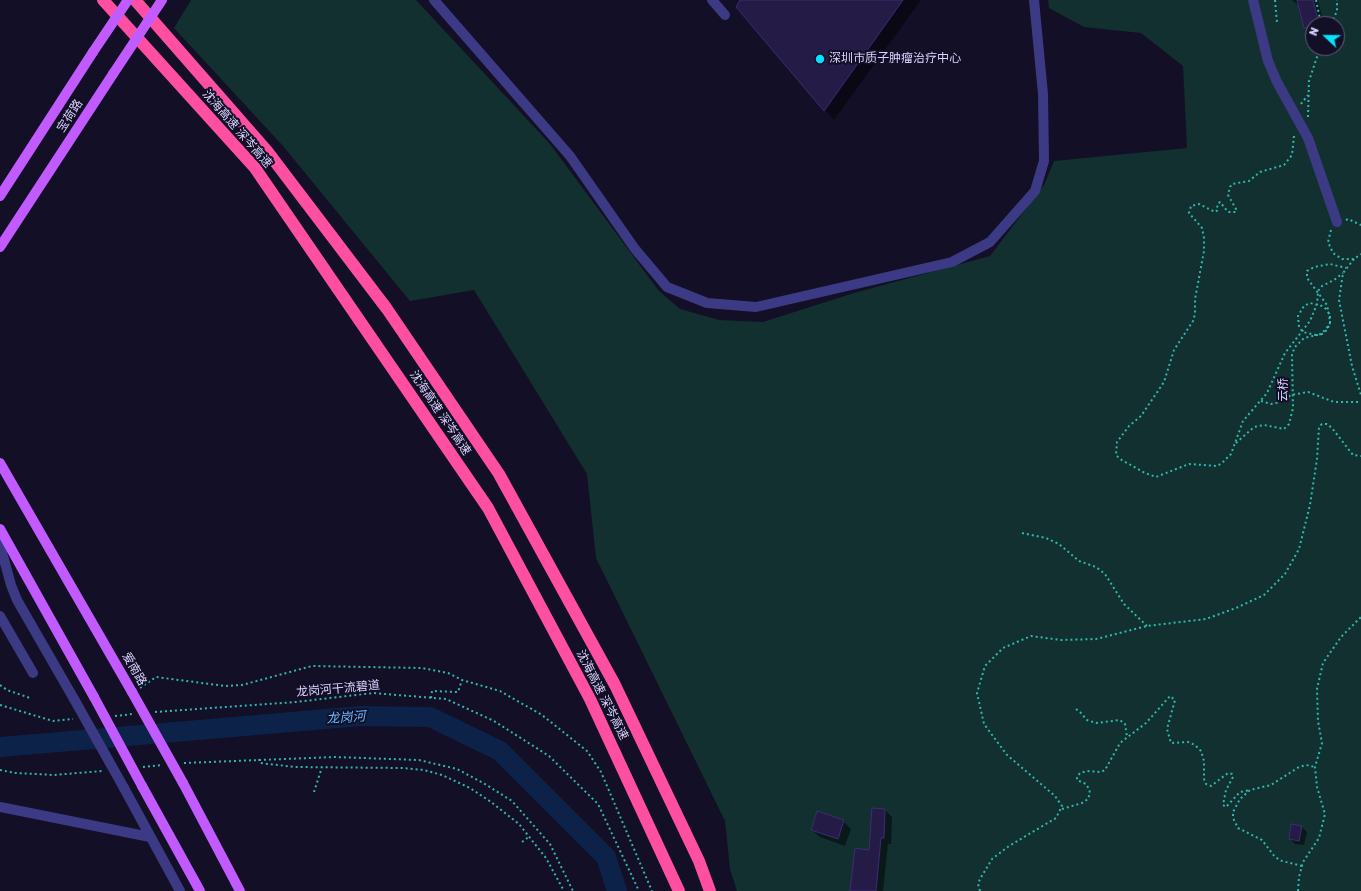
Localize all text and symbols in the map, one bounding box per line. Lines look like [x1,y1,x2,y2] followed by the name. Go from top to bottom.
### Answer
[1305,16,1345,56] north arrow
[1307,26,1322,38] text: N
[829,52,961,66] place label: 深圳市质子肿瘤治疗中心
[814,53,826,65] marker: 深圳市质子肿瘤治疗中心
[199,87,275,171] street label: 沈海高速 深岑高速
[54,97,86,135] street label: 宝荷路
[406,368,474,458] street label: 沈海高速 深岑高速
[1277,378,1291,402] street label: 云桥
[573,648,631,742] street label: 沈海高速 深岑高速
[119,650,149,688] street label: 爱南路
[296,678,380,700] street label: 龙岗河干流碧道
[326,709,366,727] water label: 龙岗河

